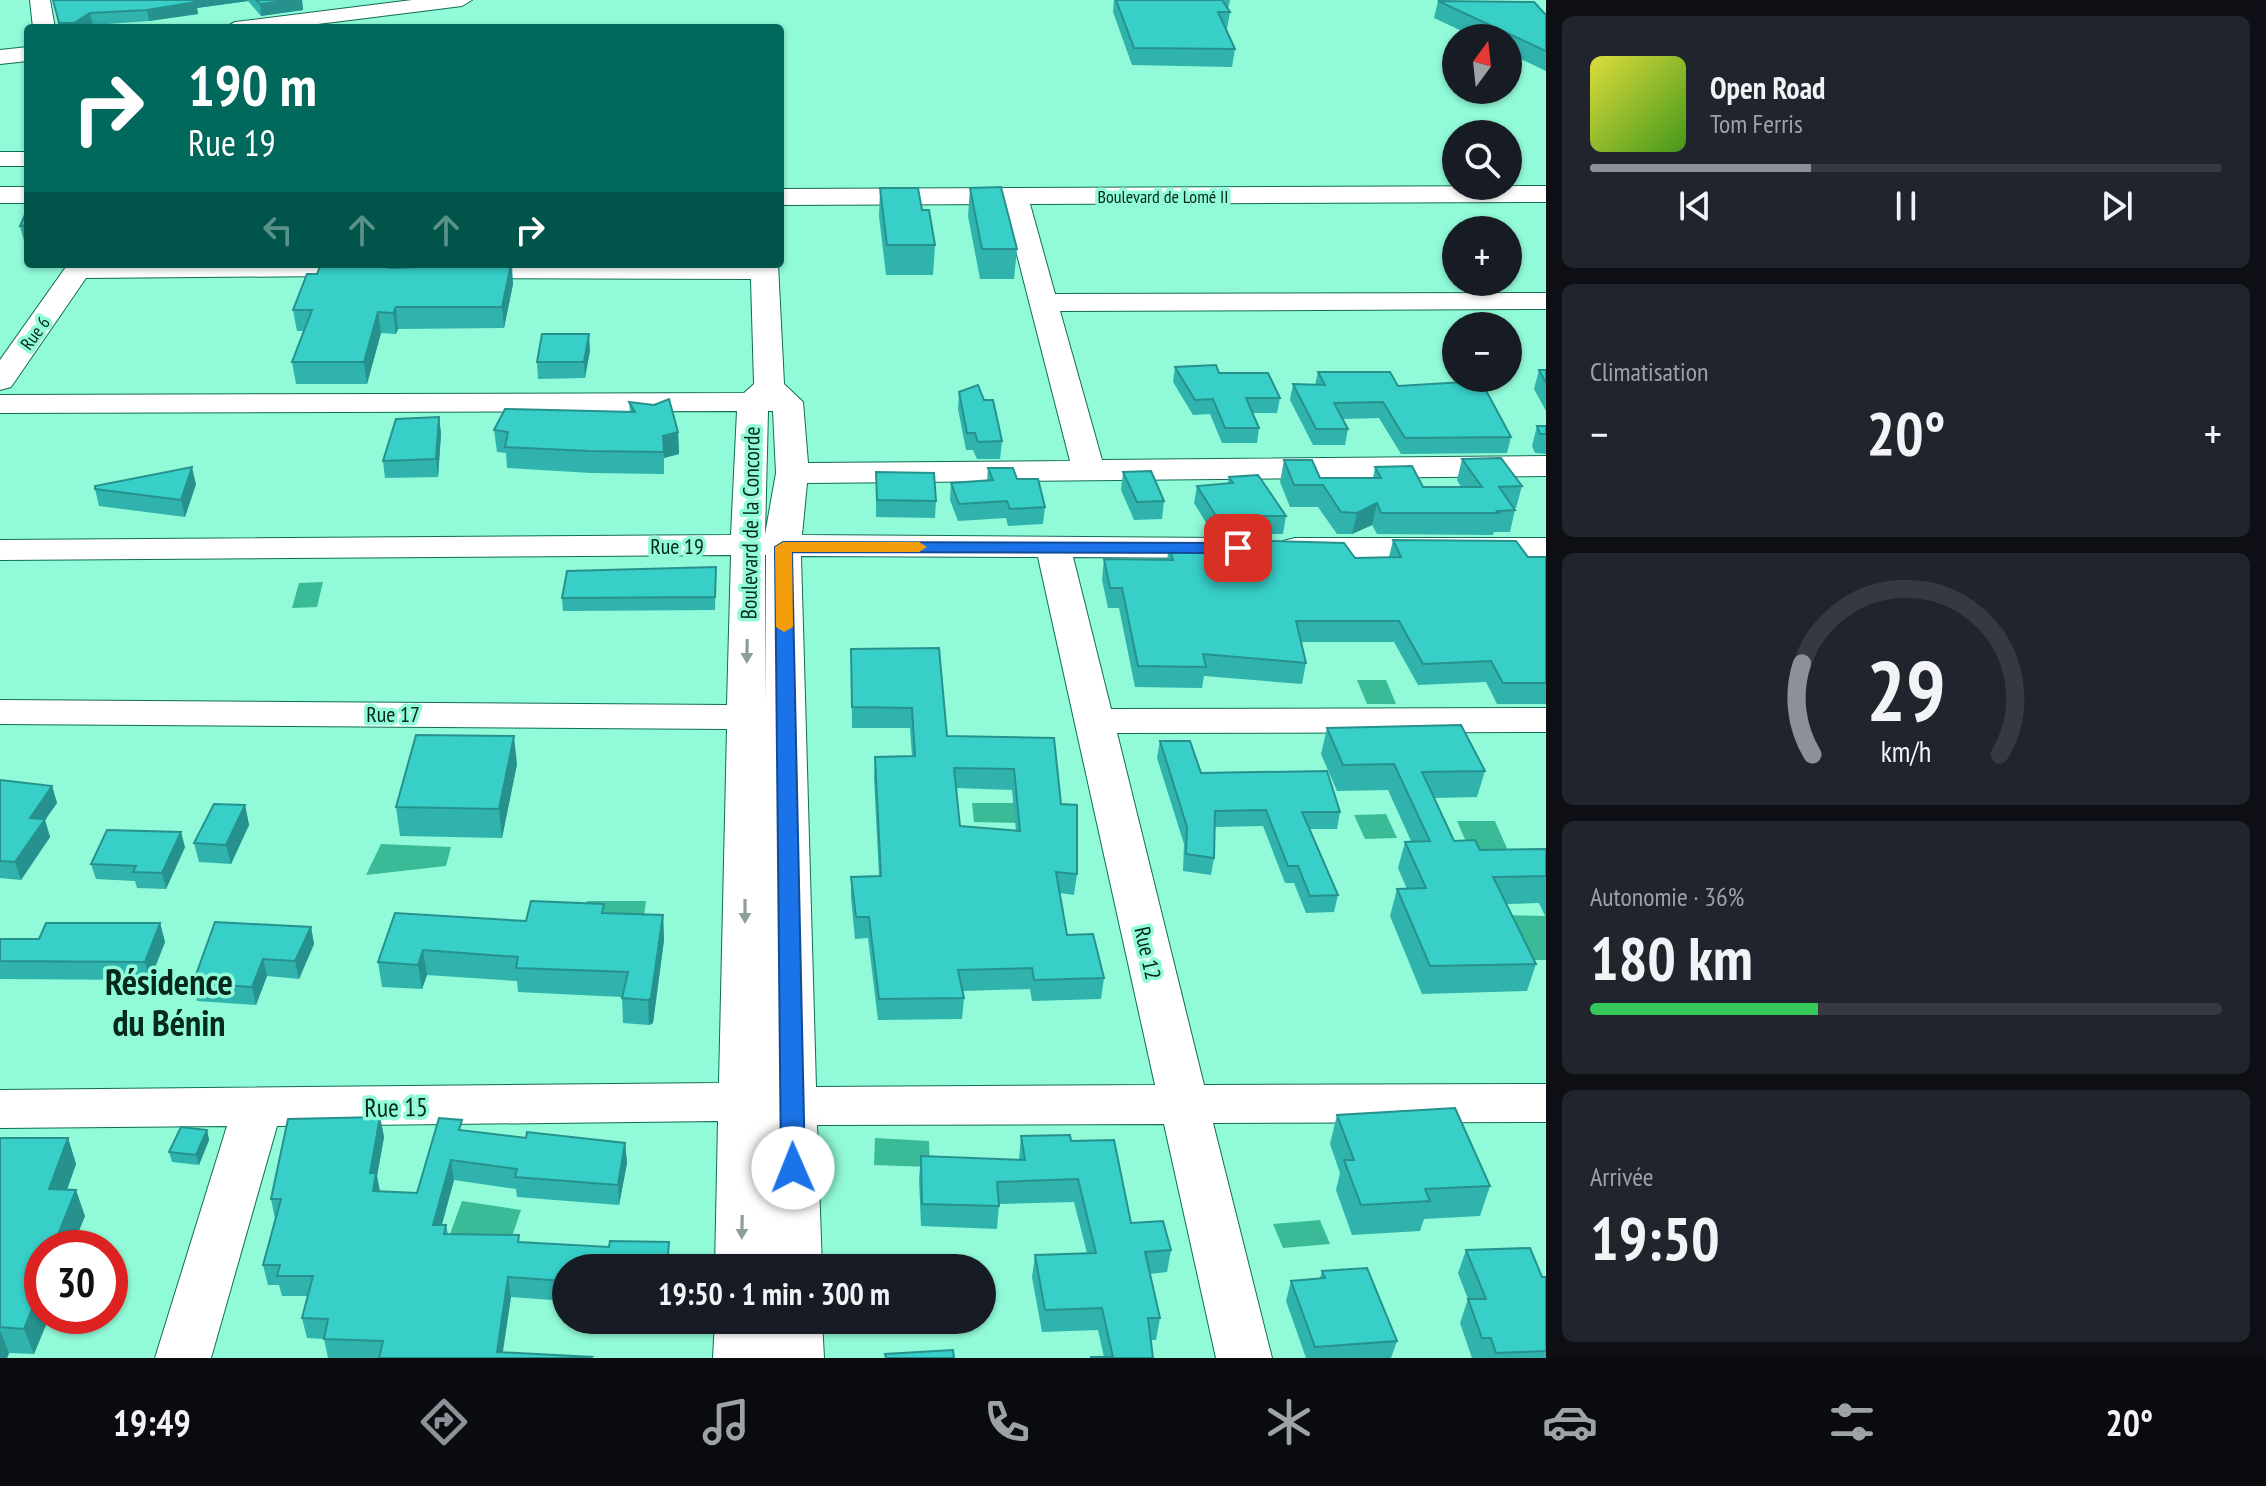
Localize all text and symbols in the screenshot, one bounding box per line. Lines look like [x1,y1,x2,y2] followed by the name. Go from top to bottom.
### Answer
[1442,24,1522,104] north arrow
[1442,24,1522,392] map controls
[188,49,317,121] text: 190 m
[56,56,160,160] icon: right
[1710,68,1825,107] text: Open Road
[1710,107,1803,140] text: Tom Ferris
[188,119,276,166] text: Rue 19
[1442,120,1522,200] button: search
[1673,184,1717,228] icon: previous
[1884,184,1928,228] icon: pause
[2095,184,2139,228] icon: next
[1098,185,1228,208] street label: Boulevard de Lomé II
[256,208,300,252] icon: left
[340,208,384,252] icon: ahead
[424,208,468,252] icon: ahead
[508,208,552,252] icon: right
[1442,216,1522,296] button: +
[15,312,55,354] street label: Rue 6
[1442,312,1522,392] button: −
[1590,355,1708,388] text: Climatisation
[1866,394,1946,472] text: 20°
[1590,405,1608,462] text: −
[2204,405,2222,462] text: +
[734,426,766,620] street label: Boulevard de la Concorde
[1204,514,1272,582] pin
[1216,526,1260,570] icon: arrive
[650,532,704,560] street label: Rue 19
[1866,636,1946,744] text: 29
[741,639,753,664] one-way arrow
[366,700,420,728] street label: Rue 17
[1881,733,1931,770] text: km/h
[1590,880,1744,913] text: Autonomie · 36%
[739,899,751,924] one-way arrow
[1590,919,1753,997] text: 180 km
[1128,924,1168,982] street label: Rue 12
[105,958,233,1046] district label: Résidence du Bénin
[364,1090,428,1124] street label: Rue 15
[751,1126,835,1210] position arrow
[1590,1160,1654,1193] text: Arrivée
[1590,1199,1720,1277] text: 19:50
[736,1215,749,1240] one-way arrow
[24,1230,128,1334] speed limit sign: 30
[658,1274,890,1313] text: 19:50 · 1 min · 300 m
[416,1394,472,1450] icon: directions
[698,1394,754,1450] icon: music
[979,1394,1035,1450] icon: phone
[1261,1394,1317,1450] icon: climate
[1542,1394,1598,1450] icon: car
[1824,1394,1880,1450] icon: filters
[113,1399,191,1446] text: 19:49
[2106,1399,2153,1446] text: 20°

